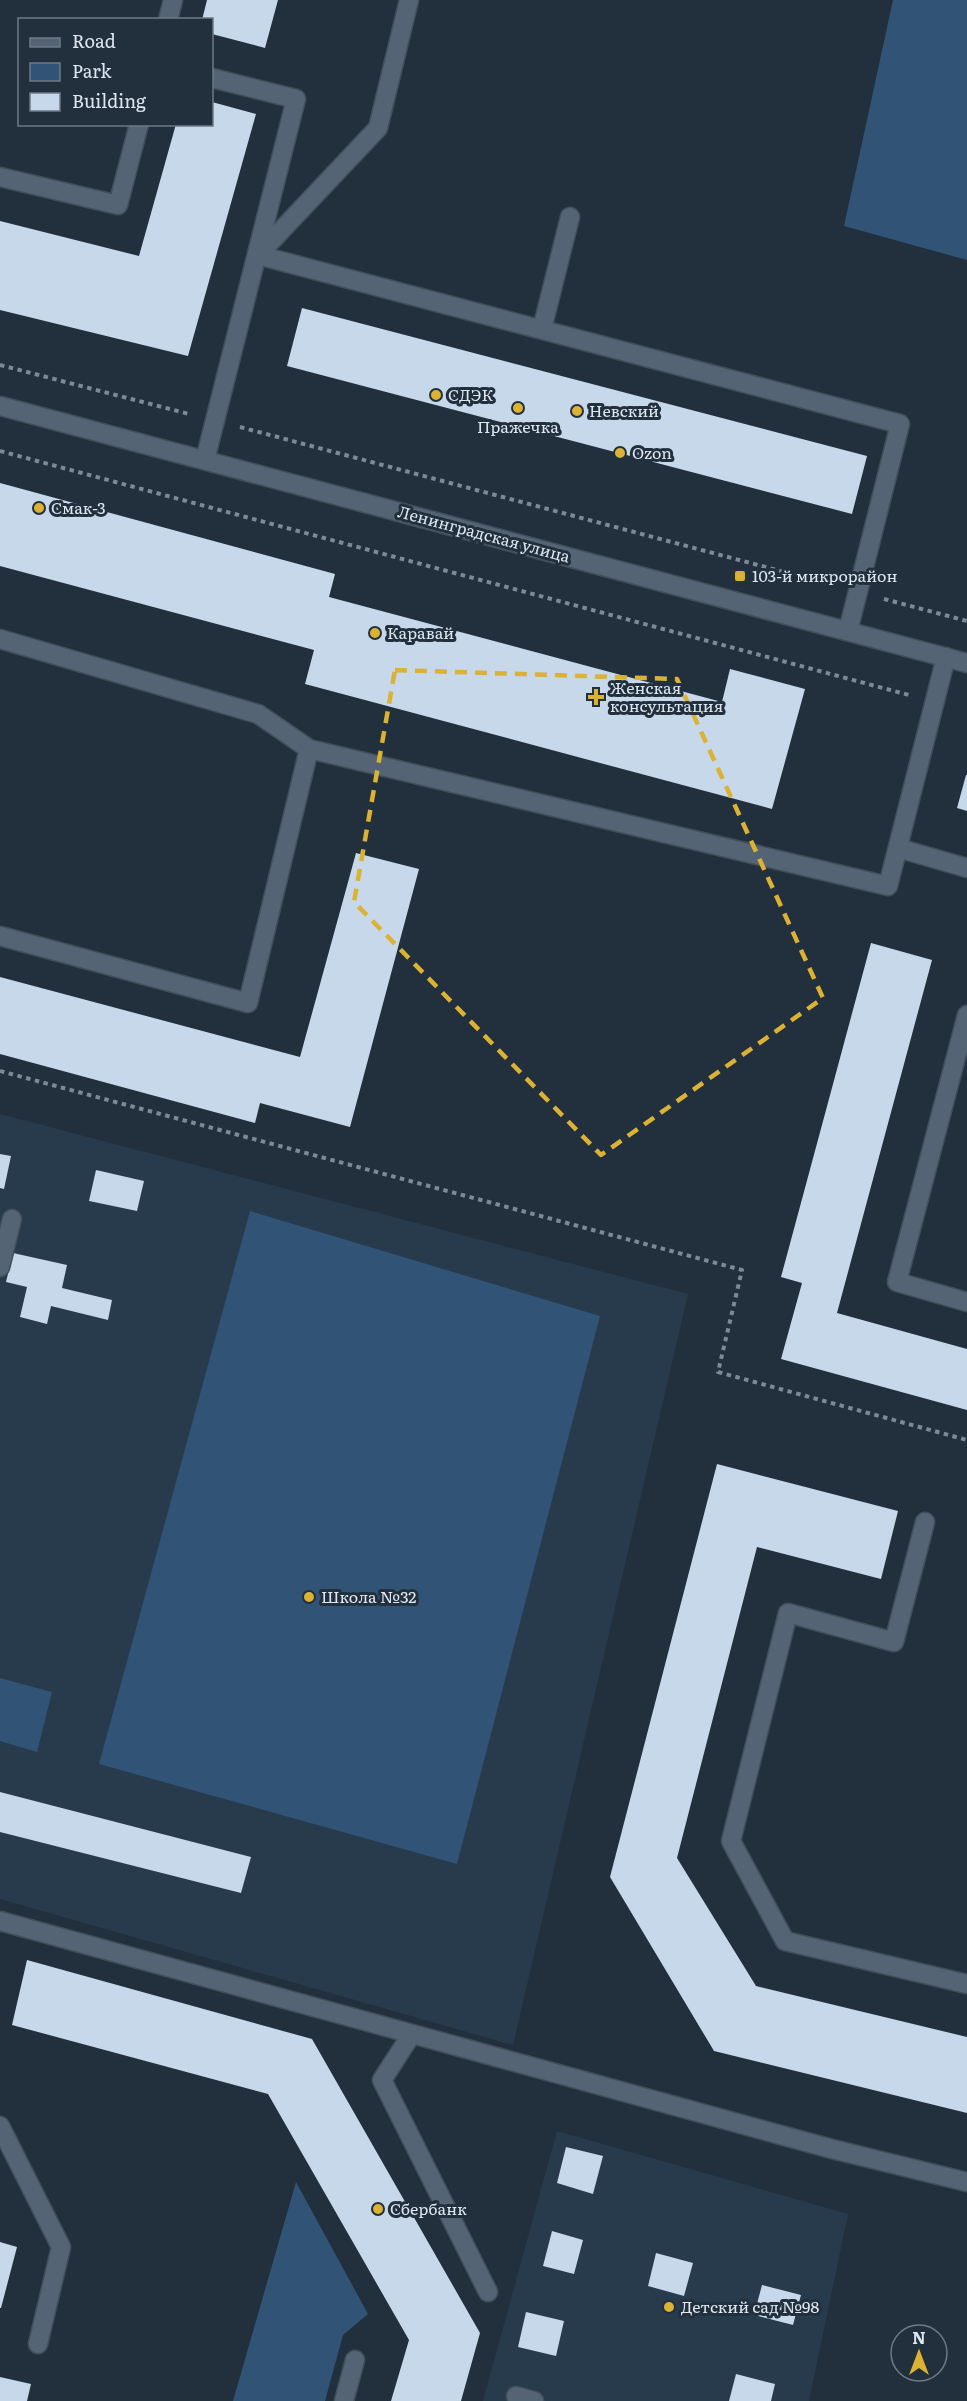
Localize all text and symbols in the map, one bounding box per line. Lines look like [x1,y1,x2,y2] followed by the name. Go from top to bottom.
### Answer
[18,18,213,126] legend
[72,27,116,54] text: Road
[72,57,113,84] text: Park
[72,87,147,114] text: Building
[448,382,493,406] place label: СДЭК
[429,388,443,402] marker: СДЭК
[589,398,659,422] place label: Невский
[511,401,525,415] marker: Пражечка
[570,404,584,418] marker: Невский
[477,414,559,438] place label: Пражечка
[632,440,672,464] place label: Ozon
[613,446,627,460] marker: Ozon
[51,495,106,519] place label: Смак-3
[395,498,573,568] street label: Ленинградская улица
[32,501,46,515] marker: Смак-3
[752,563,897,587] place label: 103-й микрорайон
[733,569,747,583] marker: 103-й микрорайон
[387,620,454,644] place label: Каравай
[368,626,382,640] marker: Каравай
[610,675,723,717] place label: Женская консультация
[587,688,605,706] marker: Женская консультация
[321,1584,416,1608] place label: Школа №32
[302,1590,316,1604] marker: Школа №32
[390,2196,467,2220] place label: Сбербанк
[371,2202,385,2216] marker: Сбербанк
[681,2294,819,2318] place label: Детский сад №98
[662,2300,676,2314] marker: Детский сад №98
[889,2323,949,2383] north arrow
[912,2325,926,2349] text: N

